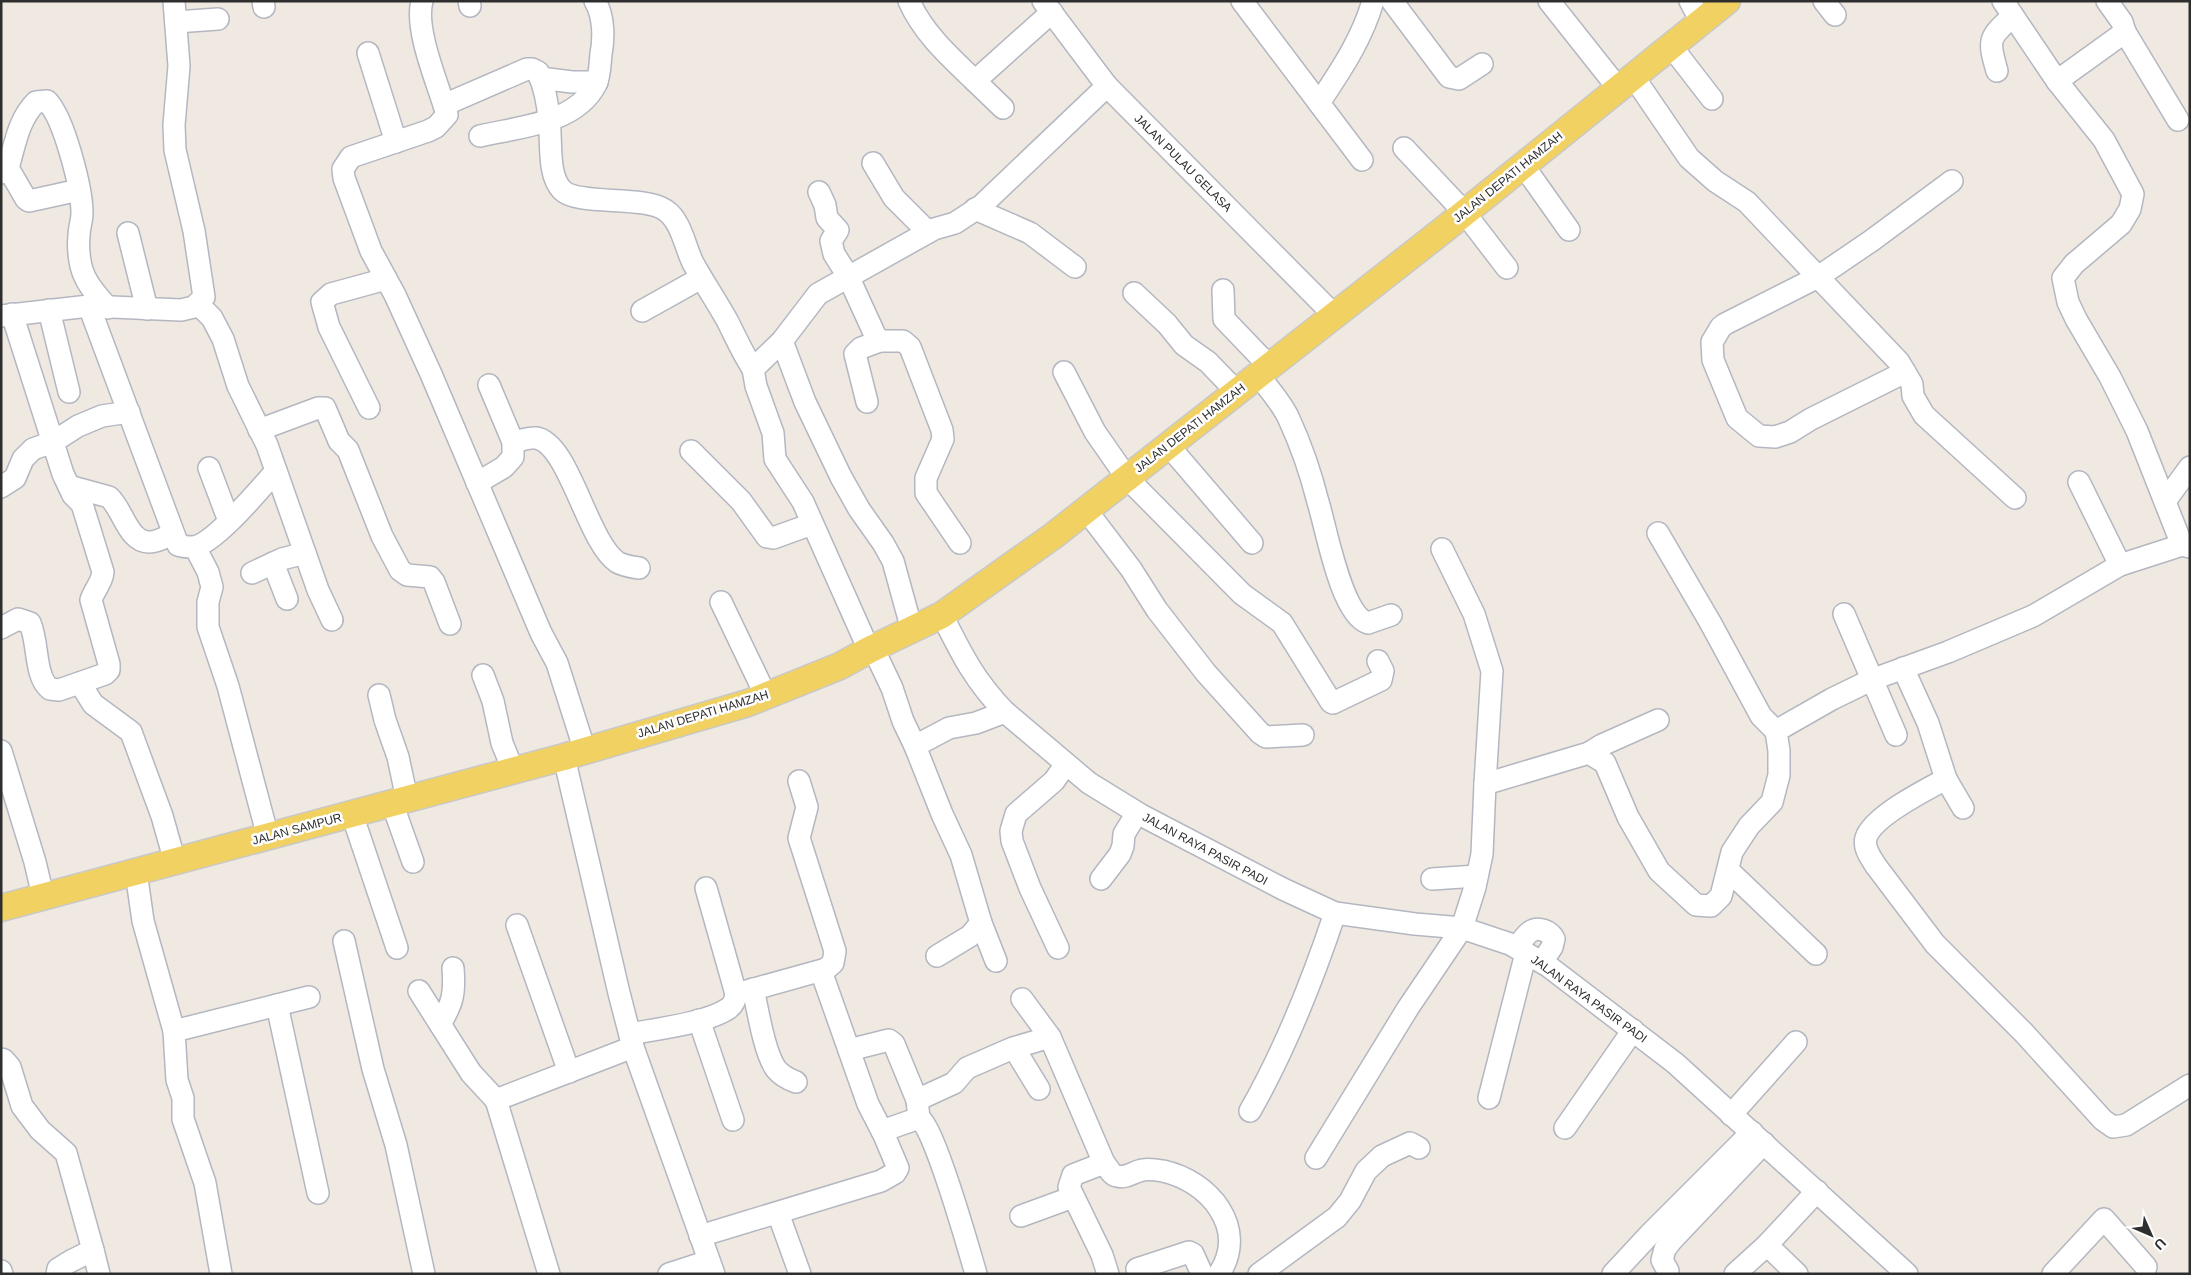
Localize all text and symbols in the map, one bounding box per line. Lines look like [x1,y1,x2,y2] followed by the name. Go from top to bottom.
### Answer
[1131,111,1235,215] street label: JALAN PULAU GELASA
[1451,129,1565,225] street label: JALAN DEPATI HAMZAH
[1132,381,1248,475] street label: JALAN DEPATI HAMZAH
[636,687,770,741] street label: JALAN DEPATI HAMZAH
[251,810,344,848] street label: JALAN SAMPUR
[1140,810,1270,888] street label: JALAN RAYA PASIR PADI
[1528,952,1650,1046] street label: JALAN RAYA PASIR PADI
[2126,1210,2176,1260] north arrow
[2151,1235,2169,1253] text: U

